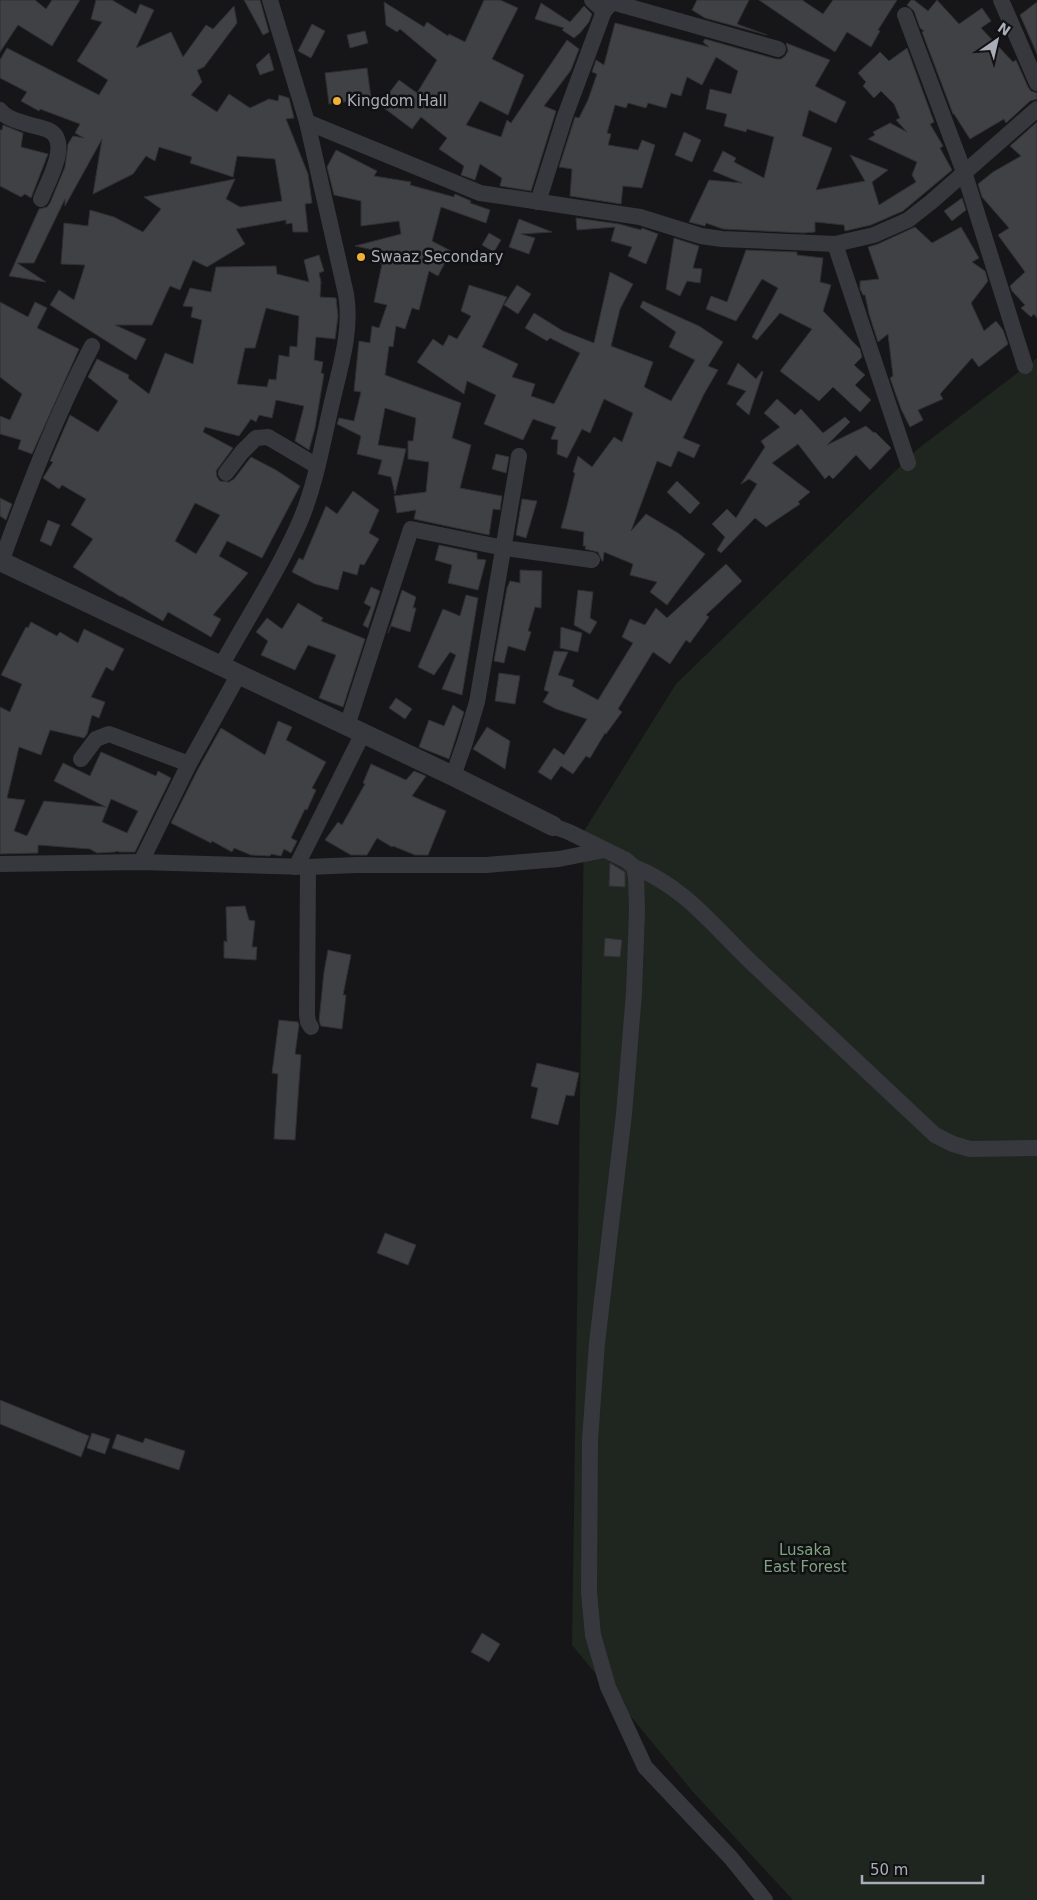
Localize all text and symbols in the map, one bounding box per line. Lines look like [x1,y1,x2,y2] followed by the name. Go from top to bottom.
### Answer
[972,15,1022,65] north arrow
[995,19,1014,39] text: N
[347,92,447,110] place label: Kingdom Hall
[331,95,343,107] marker: Kingdom Hall
[371,248,503,266] place label: Swaaz Secondary
[355,251,367,263] marker: Swaaz Secondary
[763,1541,847,1576] park label: Lusaka East Forest
[862,1852,983,1884] scale bar
[870,1861,908,1879] text: 50 m

